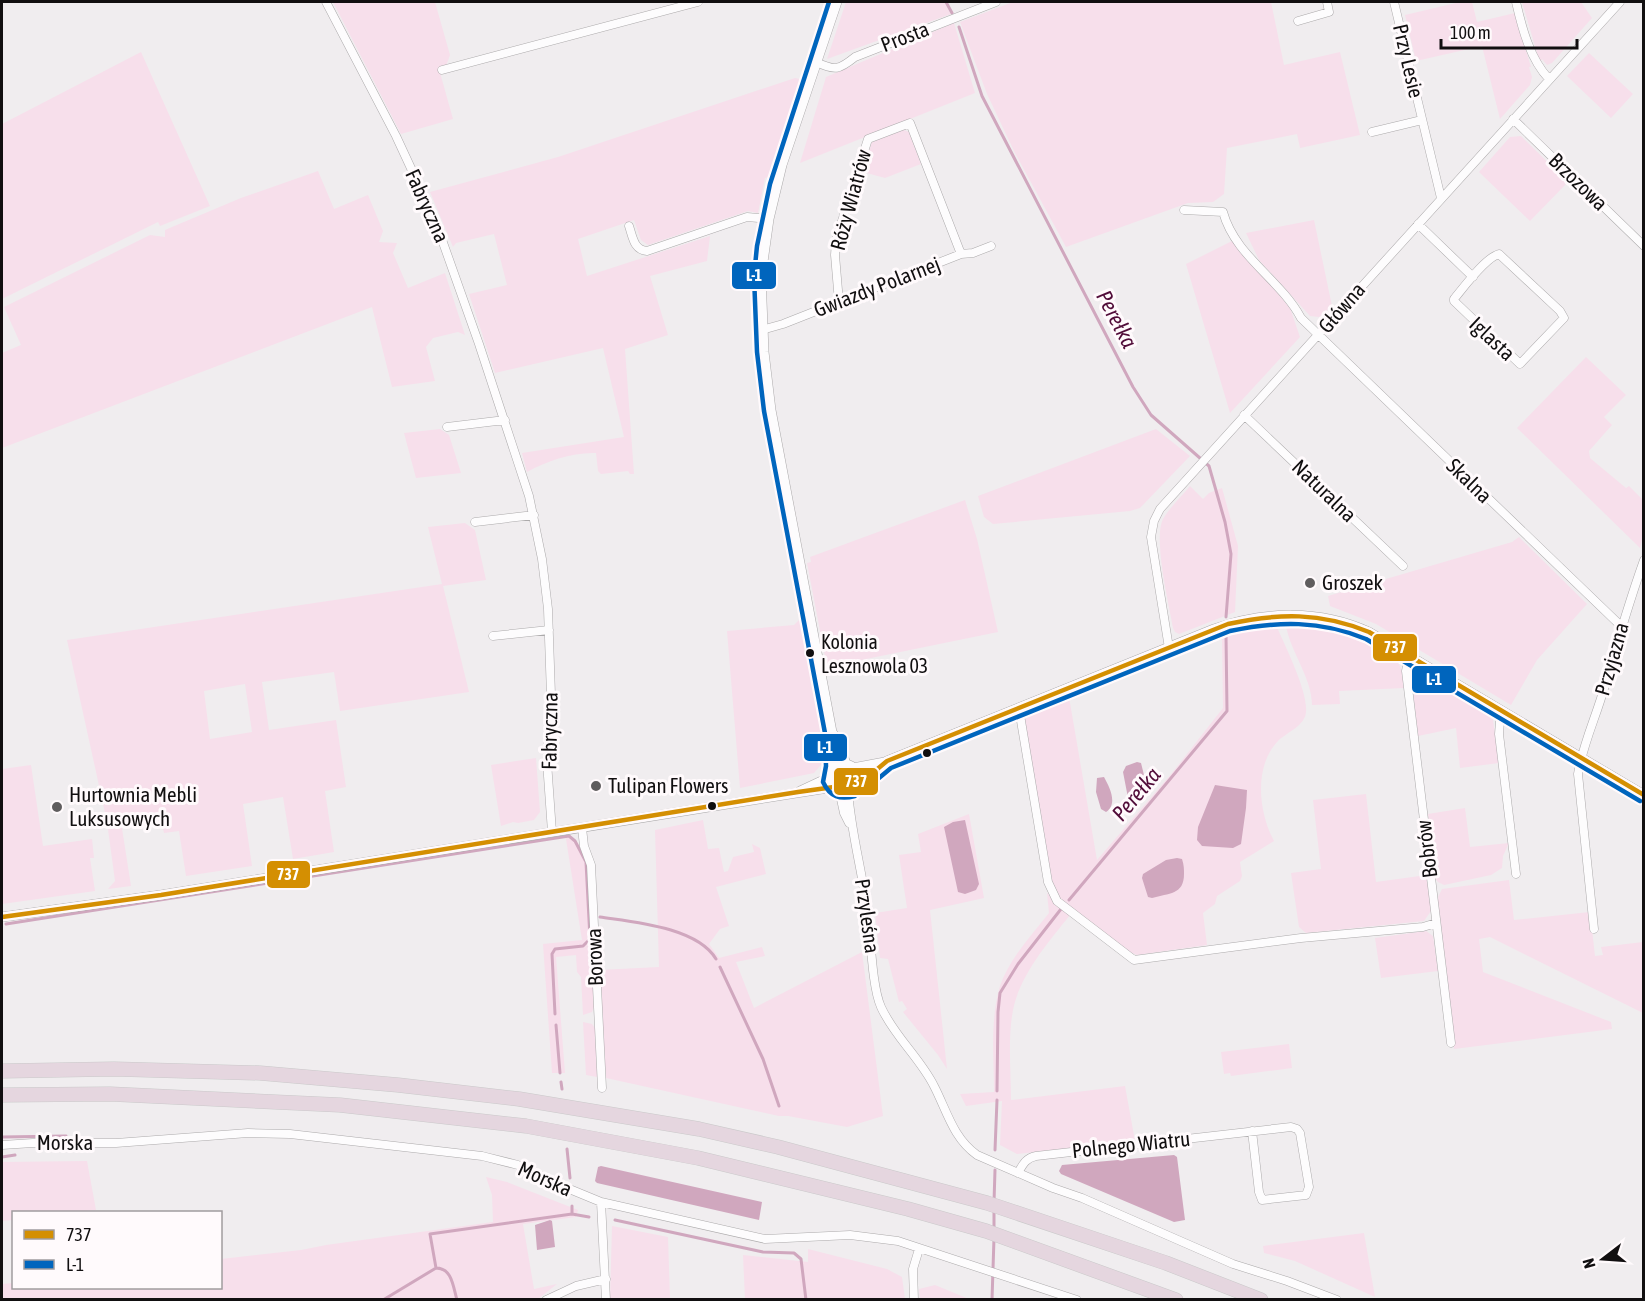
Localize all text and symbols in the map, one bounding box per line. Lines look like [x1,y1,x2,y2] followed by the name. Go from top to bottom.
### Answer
[1441,12,1578,50] scale bar
[877,16,932,56] street label: Prosta
[1389,22,1429,100] street label: Przy Lesie
[1450,22,1491,43] text: 100 m
[825,146,875,253] street label: Róży Wiatrów
[1544,148,1613,215] street label: Brzozowa
[401,165,455,246] street label: Fabryczna
[810,251,943,321] street label: Gwiazdy Polarnej
[731,261,777,290] line badge: L-1
[746,266,763,284] text: L-1
[1313,277,1370,337] street label: Główna
[1091,286,1143,352] water label: Perełka
[1465,311,1520,365] street label: Iglasta
[1442,453,1497,507] street label: Skalna
[1288,454,1362,526] street label: Naturalna
[1322,570,1383,594] place label: Groszek
[1303,576,1317,590] marker: Groszek
[1589,619,1633,698] street label: Przyjazna
[821,630,928,677] place label: Kolonia Lesznowola 03
[1372,633,1418,662] line badge: 737
[1384,638,1406,656] text: 737
[804,647,816,659] marker: Kolonia Lesznowola 03
[1411,665,1457,694] line badge: L-1
[1426,670,1443,688] text: L-1
[536,692,562,770] street label: Fabryczna
[803,733,848,762] line badge: L-1
[817,738,834,756] text: L-1
[921,747,933,759] unlabelled marker
[1106,762,1166,826] water label: Perełka
[833,767,879,796] line badge: 737
[845,772,867,790] text: 737
[608,773,728,797] place label: Tulipan Flowers
[589,779,603,793] marker: Tulipan Flowers
[69,782,197,830] place label: Hurtownia Mebli Luksusowych
[50,800,64,814] marker: Hurtownia Mebli Luksusowych
[706,800,718,812] unlabelled marker
[1410,818,1441,879] street label: Bobrów
[266,860,311,889] line badge: 737
[277,865,299,883] text: 737
[851,877,885,955] street label: Przyleśna
[581,928,607,986] street label: Borowa
[1071,1126,1191,1162] street label: Polnego Wiatru
[37,1130,93,1154] street label: Morska
[515,1156,576,1201] street label: Morska
[12,1211,222,1289] legend
[66,1224,91,1245] text: 737
[1573,1229,1633,1289] north arrow
[66,1254,84,1275] text: L-1
[1579,1256,1599,1271] text: N

